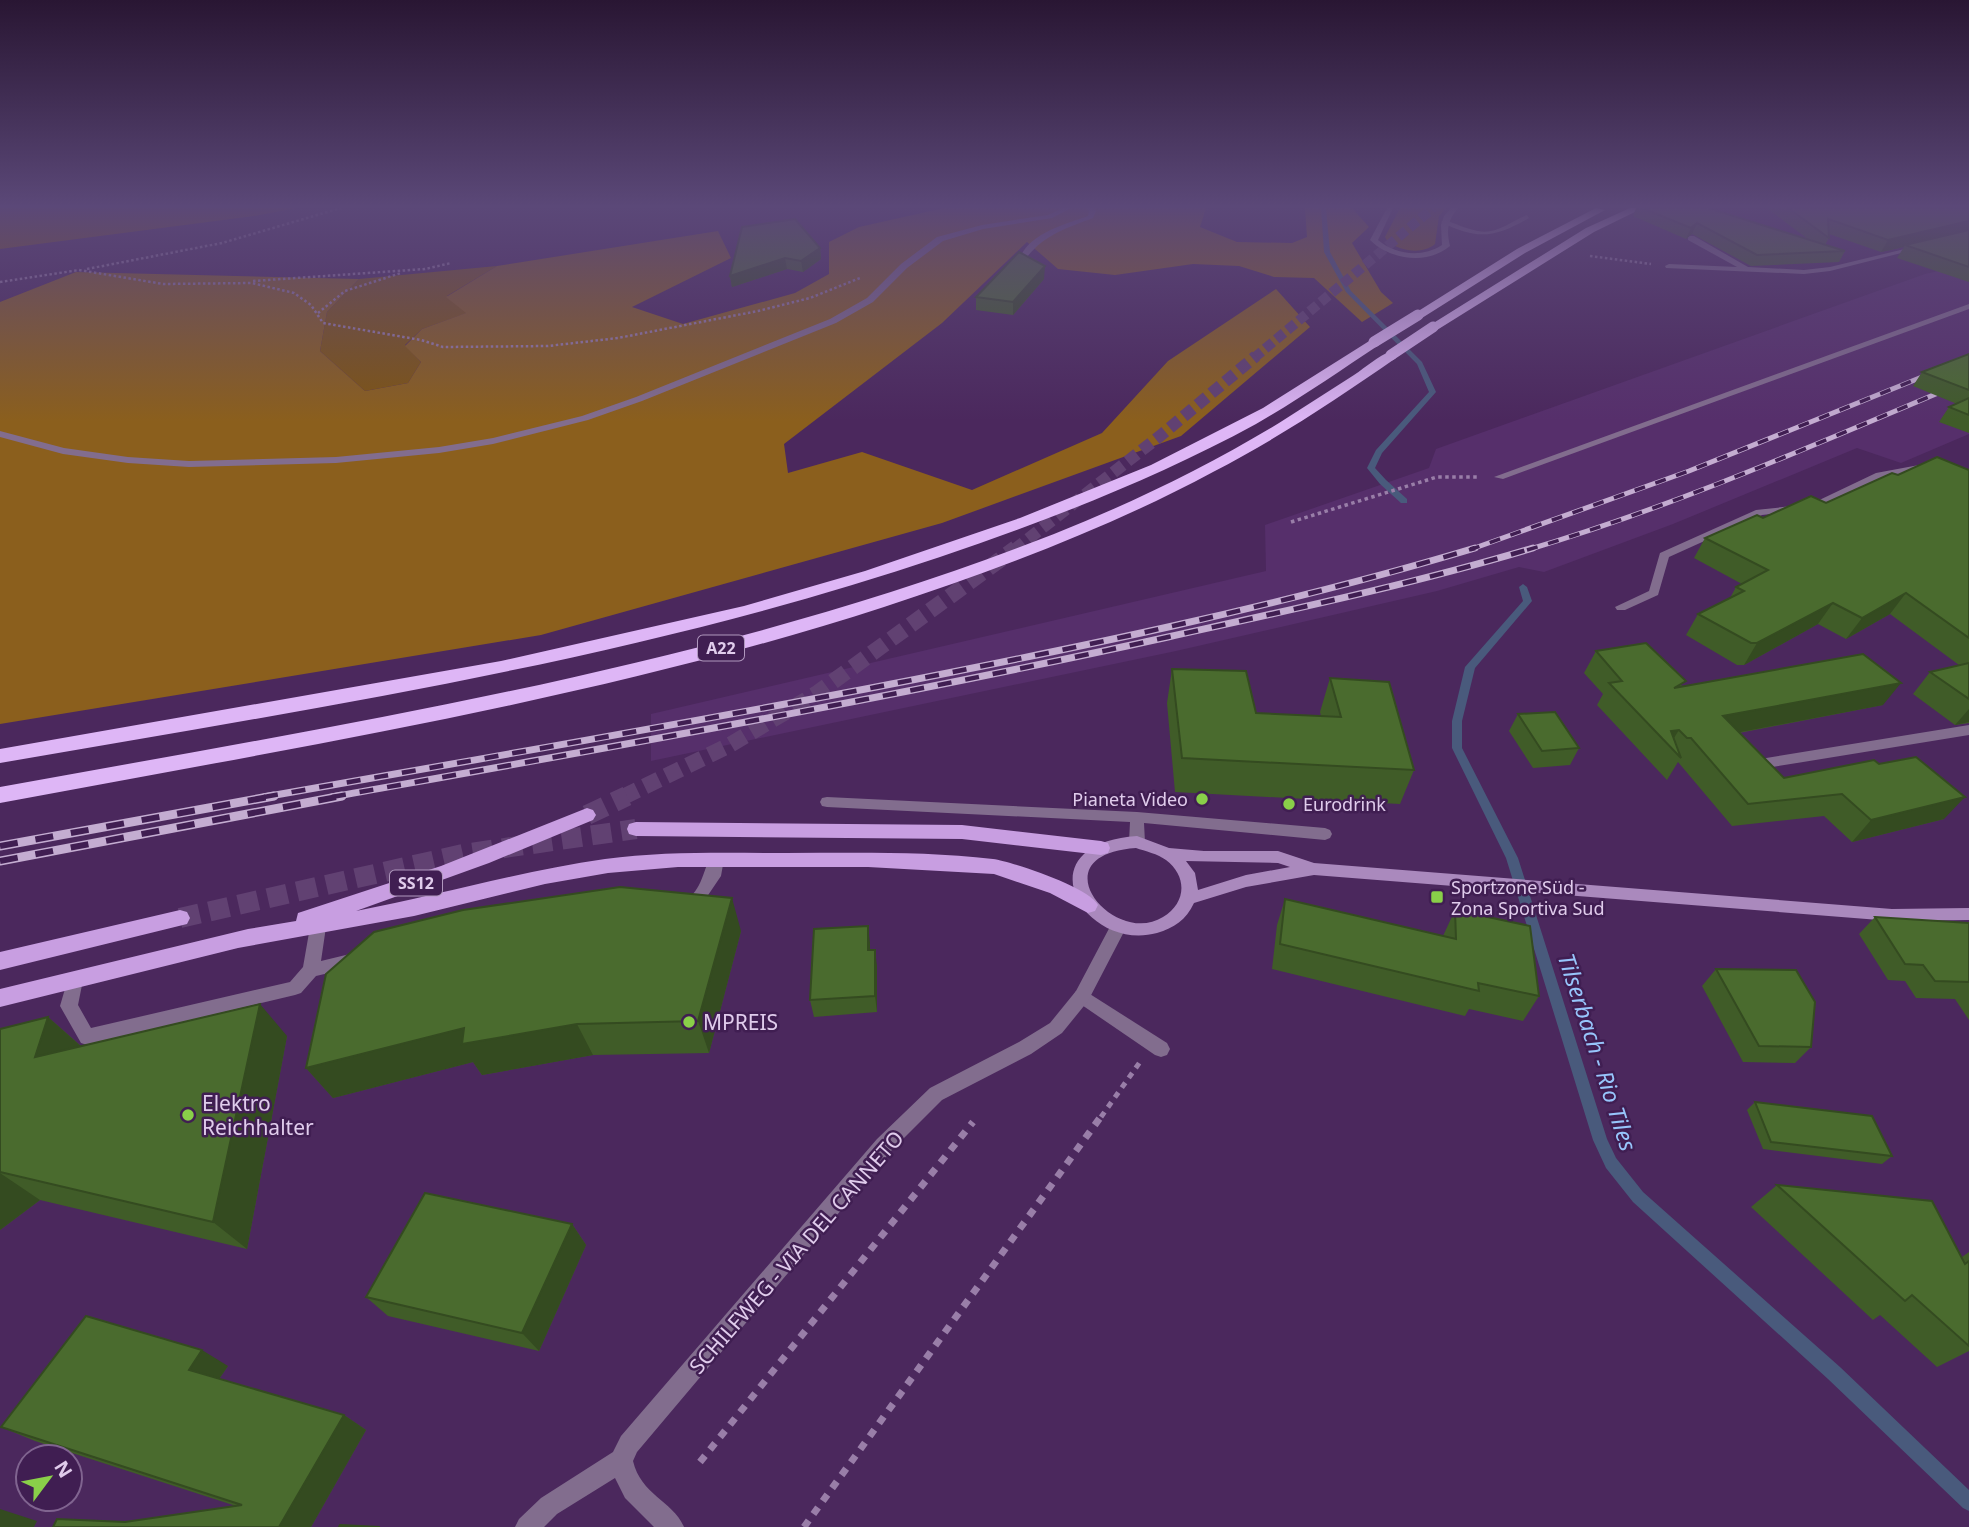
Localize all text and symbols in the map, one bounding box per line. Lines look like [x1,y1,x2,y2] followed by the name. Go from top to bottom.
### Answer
[698,636,744,660] road number: A22
[1072,787,1188,811] place label: Pianeta Video
[1194,791,1210,807] marker: Pianeta Video
[1303,792,1386,816] place label: Eurodrink
[1281,796,1297,812] marker: Eurodrink
[390,870,442,896] road number: SS12
[1451,875,1605,920] place label: Sportzone Süd - Zona Sportiva Sud
[1429,889,1445,905] marker: Sportzone Süd - Zona Sportiva Sud
[1551,949,1645,1155] water label: Tilserbach - Rio Tiles
[703,1008,778,1036] place label: MPREIS
[681,1014,697,1030] marker: MPREIS
[202,1089,314,1141] place label: Elektro Reichhalter
[180,1107,196,1123] marker: Elektro Reichhalter
[683,1124,909,1380] street label: SCHILFWEG - VIA DEL CANNETO
[14,1443,84,1513] north arrow
[48,1456,79,1482] text: N

